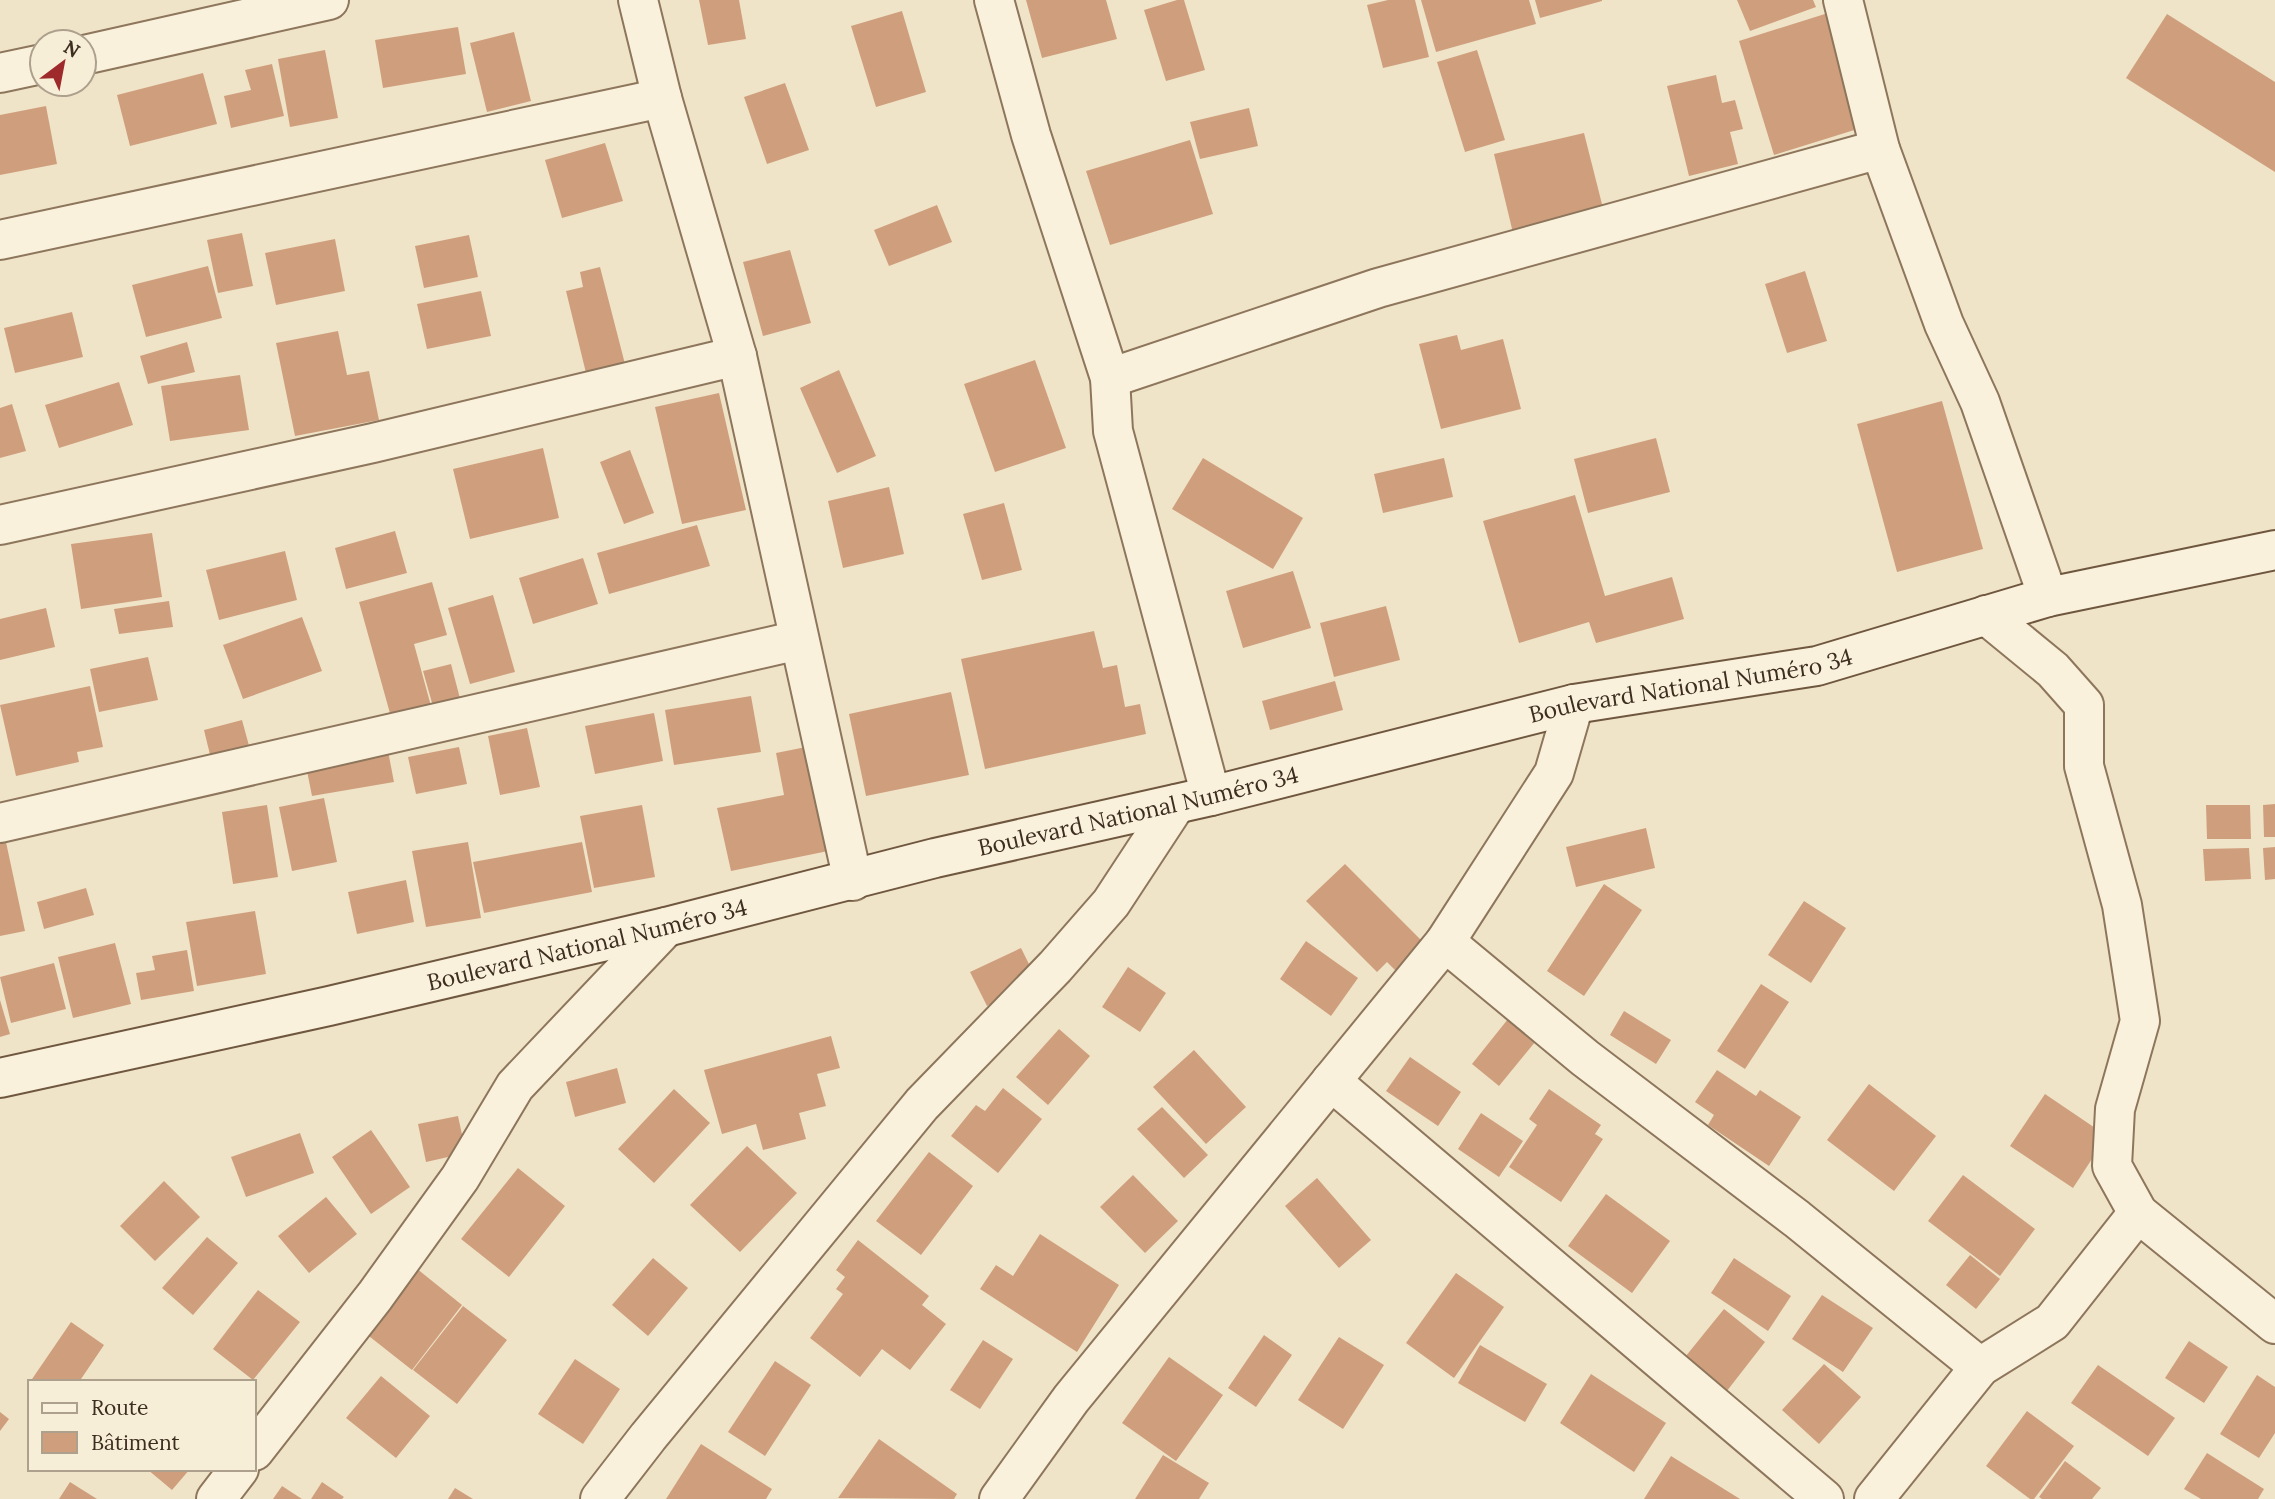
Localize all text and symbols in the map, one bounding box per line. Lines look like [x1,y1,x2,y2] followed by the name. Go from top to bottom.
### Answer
[28,28,98,98] north arrow
[59,35,85,63] text: N
[1526,641,1856,729] street label: Boulevard National Numéro 34
[975,759,1301,862] street label: Boulevard National Numéro 34
[424,892,750,997] street label: Boulevard National Numéro 34
[28,1380,256,1471] legend
[91,1394,148,1421] text: Route
[91,1429,180,1456] text: Bâtiment

